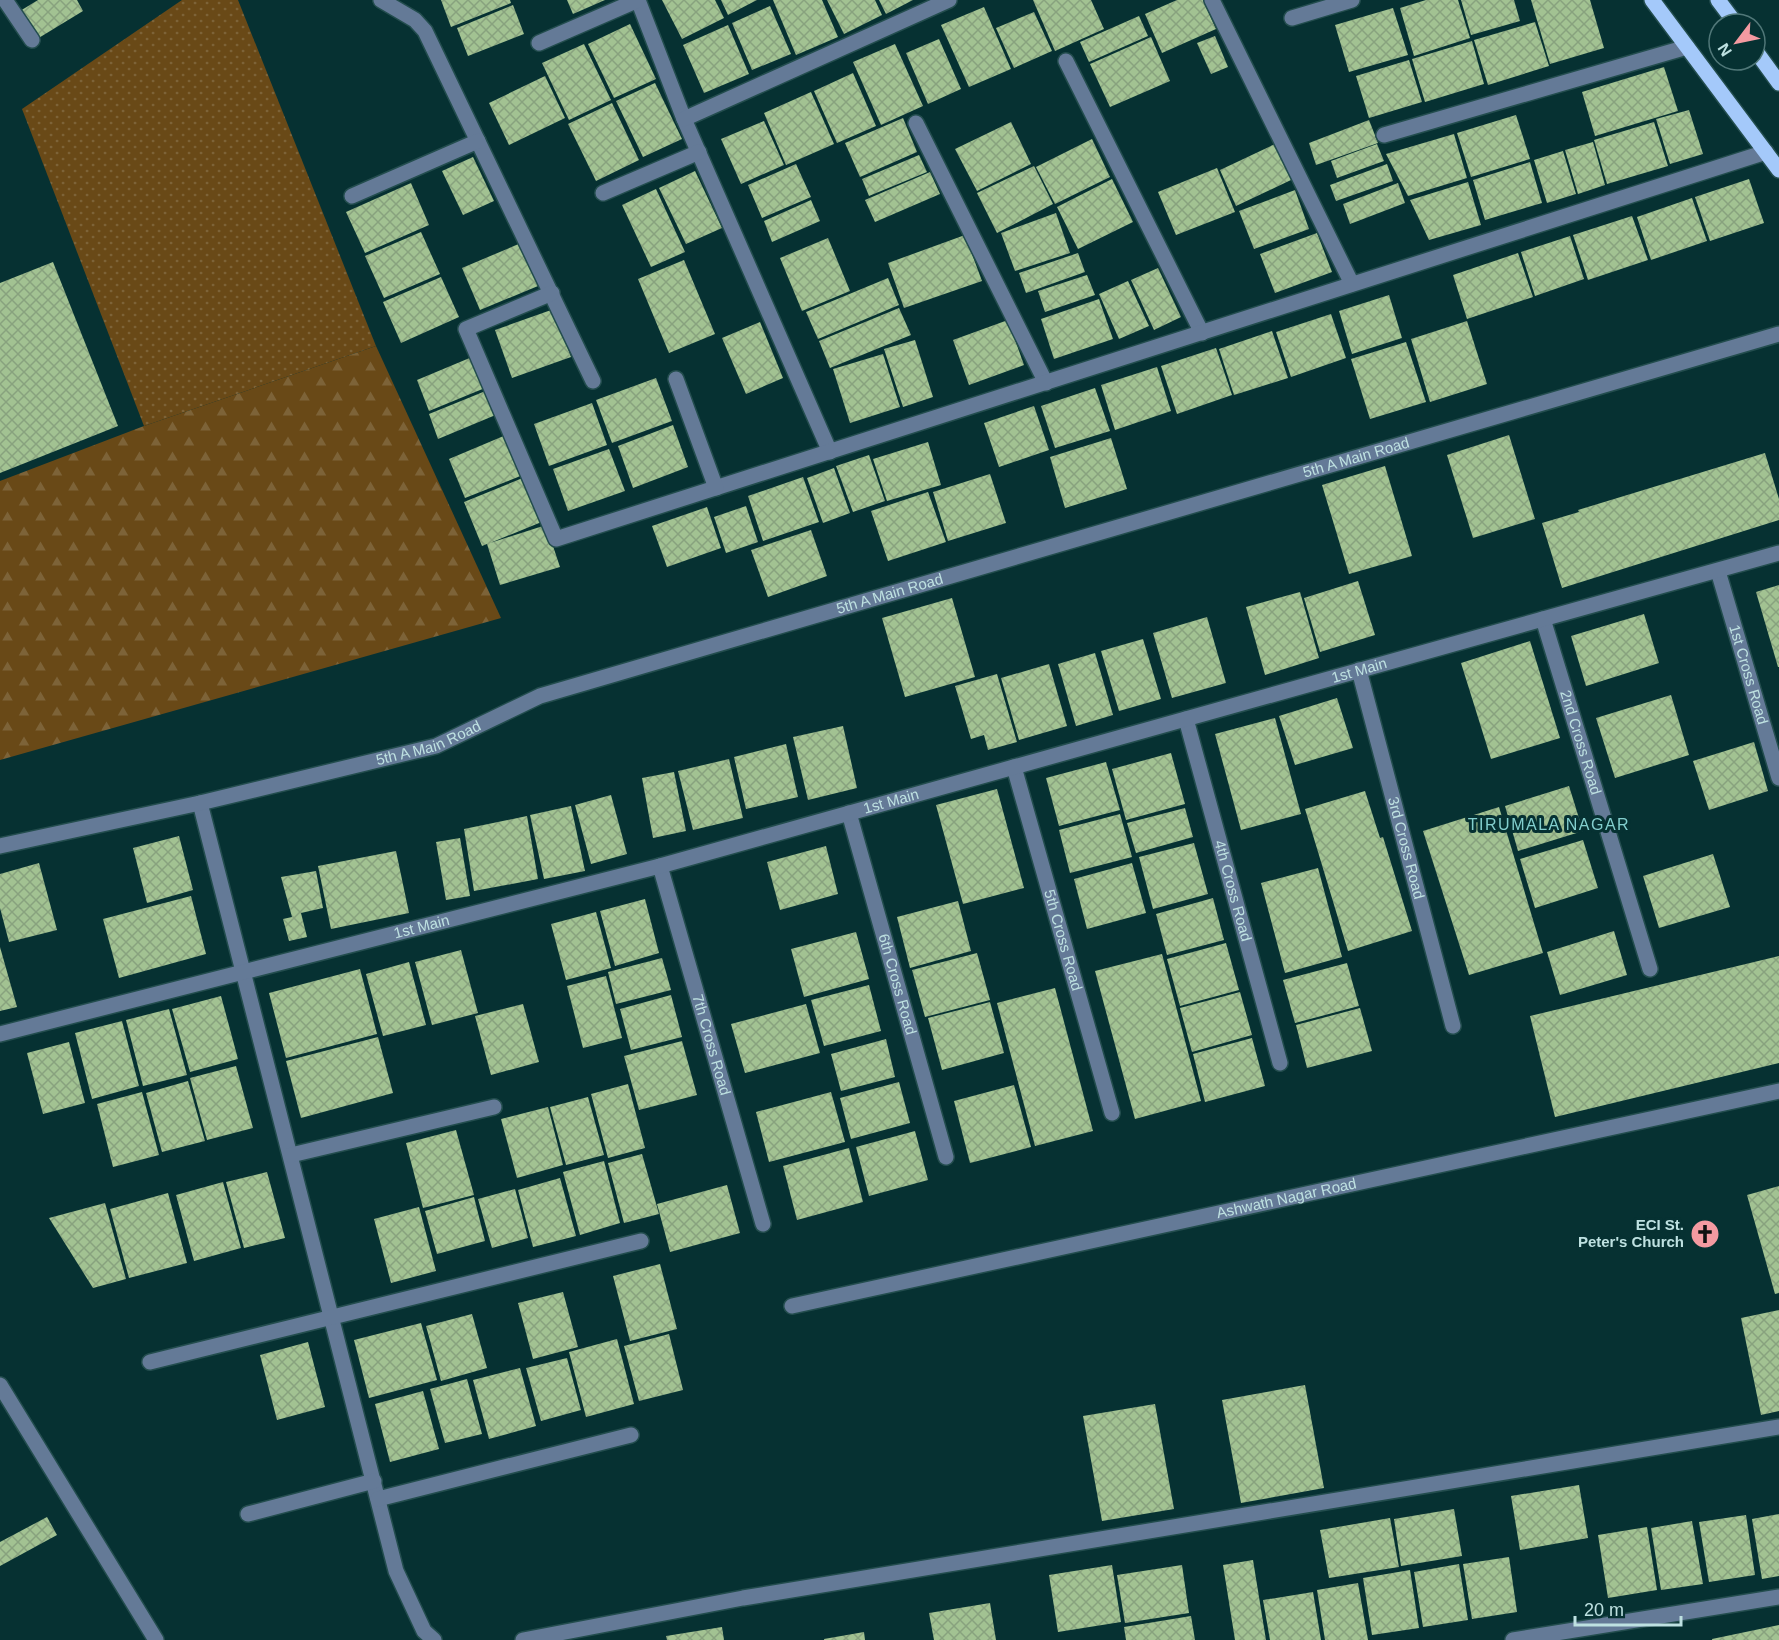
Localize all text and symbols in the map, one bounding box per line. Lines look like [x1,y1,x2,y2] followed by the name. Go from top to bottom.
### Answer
[1707,12,1767,72] north arrow
[1714,40,1735,59] text: N
[1301,433,1411,481] street label: 5th A Main Road
[834,570,945,617] street label: 5th A Main Road
[1726,622,1772,726] street label: 1st Cross Road
[1329,654,1389,686] street label: 1st Main
[1557,688,1605,797] street label: 2nd Cross Road
[374,717,483,768] street label: 5th A Main Road
[861,785,921,817] street label: 1st Main
[1385,795,1428,901] street label: 3rd Cross Road
[1468,816,1630,833] district label: TIRUMALA NAGAR
[1211,838,1255,943] street label: 4th Cross Road
[1041,888,1086,993] street label: 5th Cross Road
[392,911,451,941] street label: 1st Main
[875,932,920,1037] street label: 6th Cross Road
[689,992,734,1097] street label: 7th Cross Road
[1215,1174,1358,1221] street label: Ashwath Nagar Road
[1578,1216,1684,1250] place label: ECI St. Peter's Church
[1689,1218,1721,1250] church icon: ECI St. Peter's Church
[1575,1589,1682,1627] scale bar
[1584,1600,1624,1620] text: 20 m

